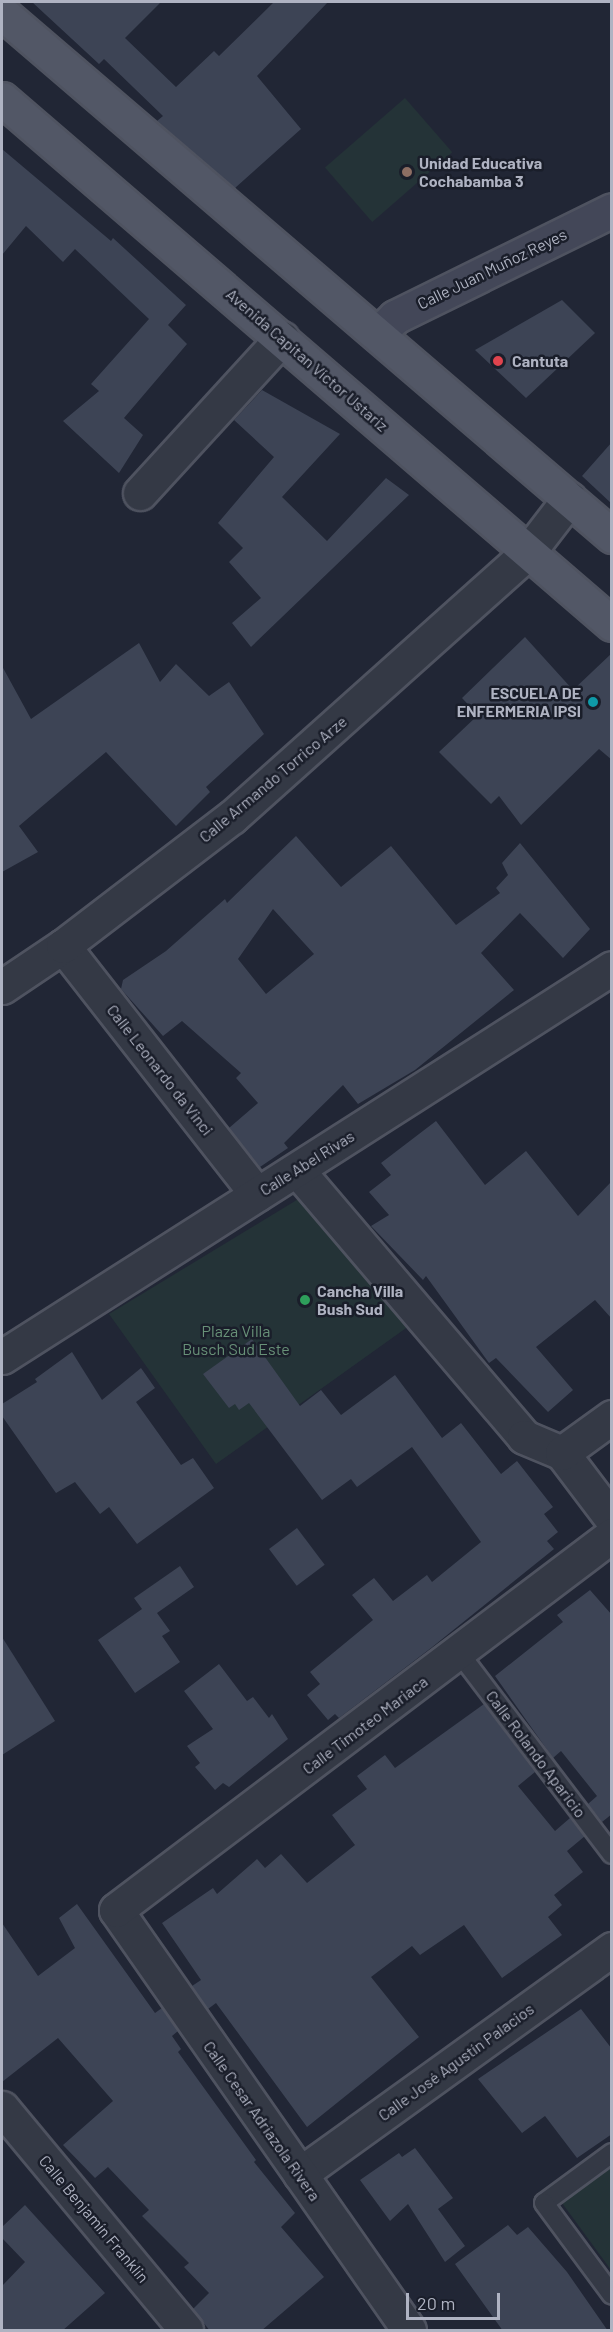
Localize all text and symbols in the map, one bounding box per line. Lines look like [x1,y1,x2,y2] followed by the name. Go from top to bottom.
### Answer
[419,153,542,191] place label: Unidad Educativa Cochabamba 3
[400,165,414,179] marker: Unidad Educativa Cochabamba 3
[414,225,570,313] street label: Calle Juan Muñoz Reyes
[222,285,392,435] street label: Avenida Capitan Víctor Ustariz
[512,351,568,371] place label: Cantuta
[489,352,507,370] marker: Cantuta
[457,683,581,721] place label: ESCUELA DE ENFERMERIA IPSI
[586,695,600,709] marker: ESCUELA DE ENFERMERIA IPSI
[195,712,351,846] street label: Calle Armando Torrico Arze
[103,1001,217,1139] street label: Calle Leonardo da Vinci
[256,1126,358,1200] street label: Calle Abel Rivas
[317,1281,403,1319] place label: Cancha Villa Bush Sud
[298,1293,312,1307] marker: Cancha Villa Bush Sud
[182,1321,290,1359] park label: Plaza Villa Busch Sud Este
[299,1672,431,1778] street label: Calle Timoteo Mariaca
[482,1687,590,1821] street label: Calle Rolando Aparicio
[374,1999,538,2125] street label: Calle José Agustín Palacios
[199,2037,325,2205] street label: Calle Cesar Adriazola Rivera
[35,2151,153,2287] street label: Calle Benjamín Franklin
[409,2281,504,2319] scale bar
[417,2292,455,2314] text: 20 m

